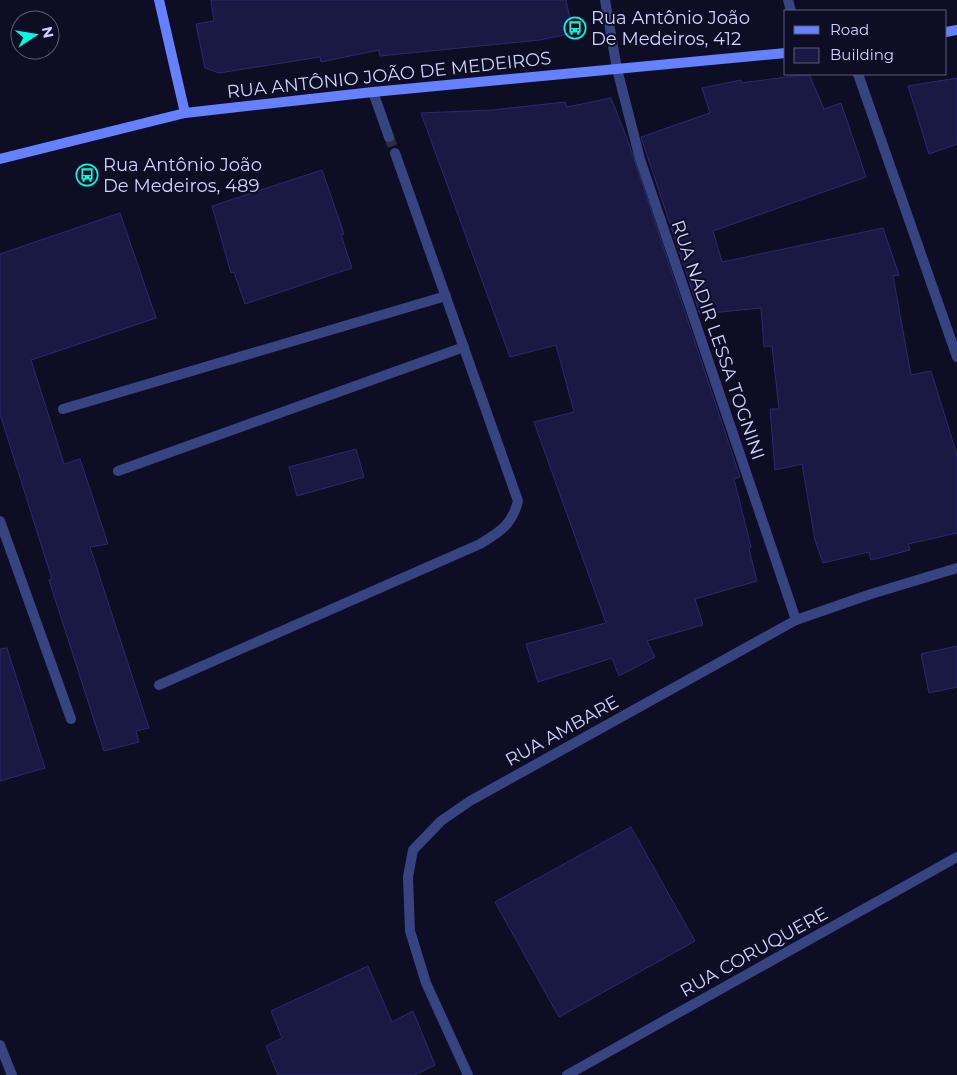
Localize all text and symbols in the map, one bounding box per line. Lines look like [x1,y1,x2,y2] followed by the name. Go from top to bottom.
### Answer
[591,7,750,50] place label: Rua Antônio João De Medeiros, 412
[10,10,60,60] north arrow
[784,10,947,75] legend
[563,16,587,40] bus stop icon: Rua Antônio João De Medeiros, 412
[830,20,869,39] text: Road
[38,25,58,40] text: N
[830,45,894,64] text: Building
[226,47,552,103] street label: RUA ANTÔNIO JOÃO DE MEDEIROS
[103,154,262,197] place label: Rua Antônio João De Medeiros, 489
[75,163,99,187] bus stop icon: Rua Antônio João De Medeiros, 489
[667,217,769,463] street label: RUA NADIR LESSA TOGNINI
[501,691,623,771] street label: RUA AMBARE
[676,902,832,1002] street label: RUA CORUQUERE

